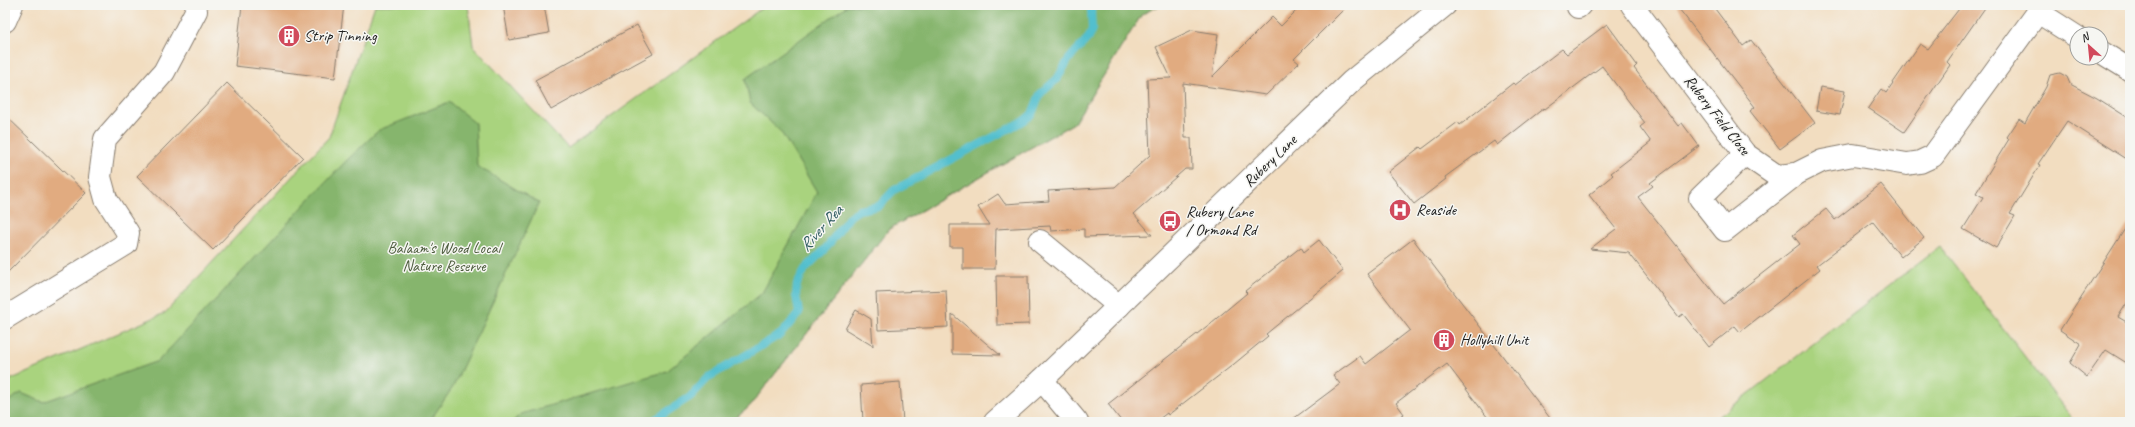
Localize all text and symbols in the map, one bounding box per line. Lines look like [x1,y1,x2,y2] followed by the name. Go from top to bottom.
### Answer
[276,23,302,49] building icon: Strip Tinning
[304,26,378,46] place label: Strip Tinning
[2069,26,2109,66] north arrow
[2078,28,2093,45] text: N
[1679,71,1756,161] street label: Rubery Field Close
[1239,129,1302,191] street label: Rubery Lane
[1387,197,1413,223] hospital icon: Reaside
[795,199,848,256] water label: River Rea
[1416,200,1458,220] place label: Reaside
[1186,202,1259,240] place label: Rubery Lane / Ormond Rd
[1157,208,1183,234] bus stop icon: Rubery Lane / Ormond Rd
[387,238,504,276] park label: Balaam's Wood Local Nature Reserve
[1431,327,1457,353] building icon: Hollyhill Unit
[1460,330,1530,350] place label: Hollyhill Unit

